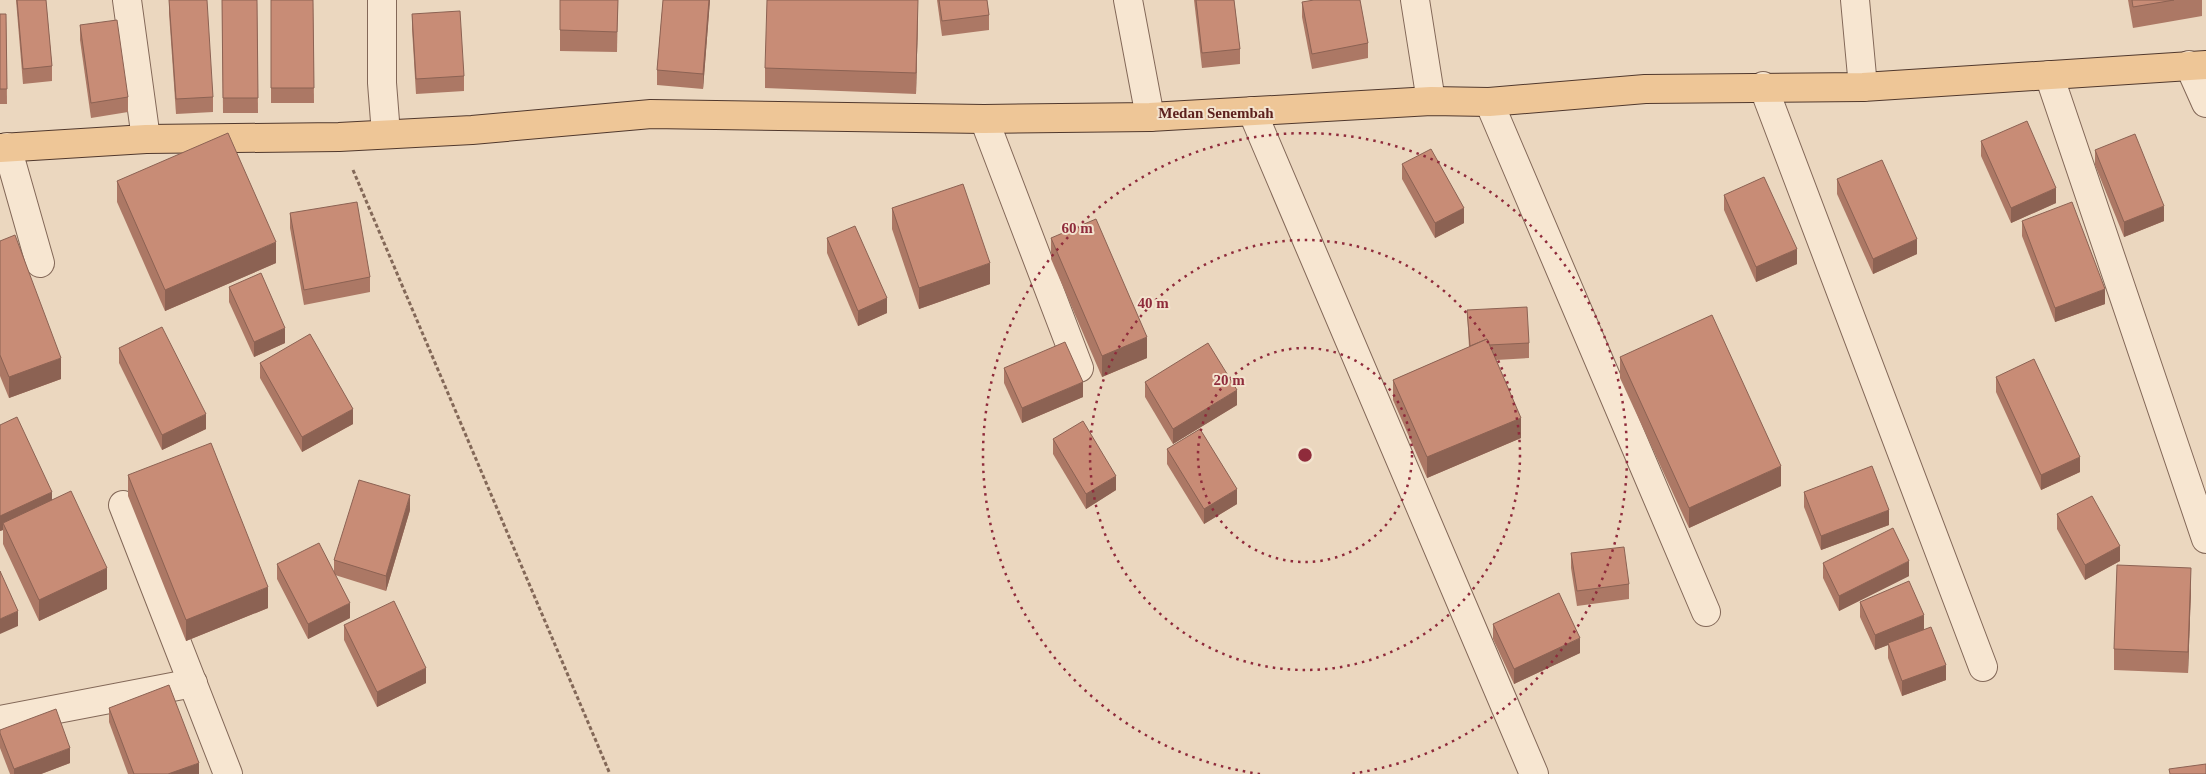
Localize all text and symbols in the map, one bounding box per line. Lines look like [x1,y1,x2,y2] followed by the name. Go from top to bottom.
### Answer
[1158,105,1274,121] district label: Medan Senembah
[1061,220,1093,236] text: 60 m
[1137,295,1169,311] text: 40 m
[1213,372,1245,388] text: 20 m
[1296,446,1314,464] centre of rings

